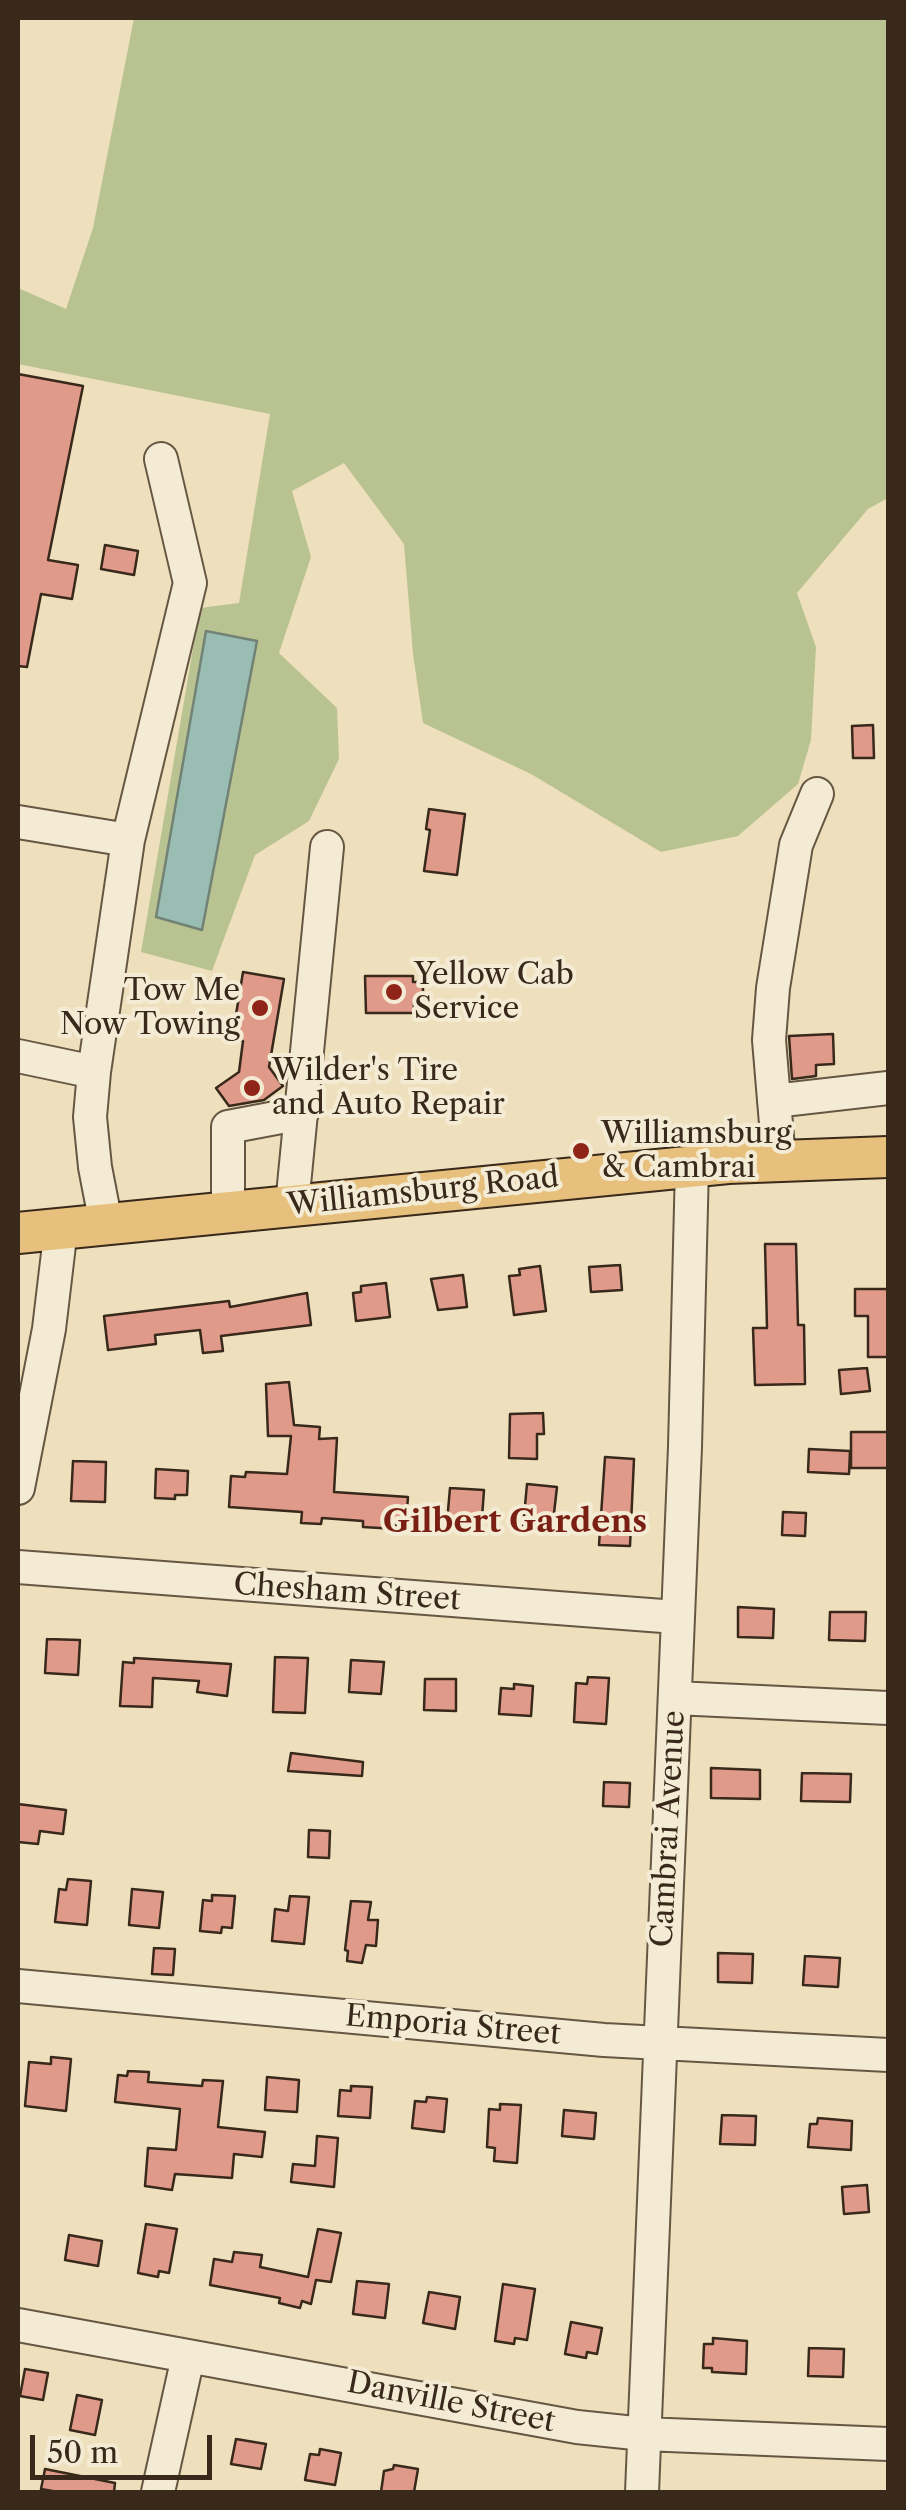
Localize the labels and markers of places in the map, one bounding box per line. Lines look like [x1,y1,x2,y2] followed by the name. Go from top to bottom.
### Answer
[414,957,574,1028] place label: Yellow Cab Service
[60,973,240,1044] place label: Tow Me Now Towing
[383,981,405,1003] marker: Yellow Cab Service
[249,997,271,1019] marker: Tow Me Now Towing
[272,1053,505,1124] place label: Wilder's Tire and Auto Repair
[241,1077,263,1099] marker: Wilder's Tire and Auto Repair
[601,1116,792,1186] place label: Williamsburg & Cambrai
[570,1140,592,1162] marker: Williamsburg & Cambrai

